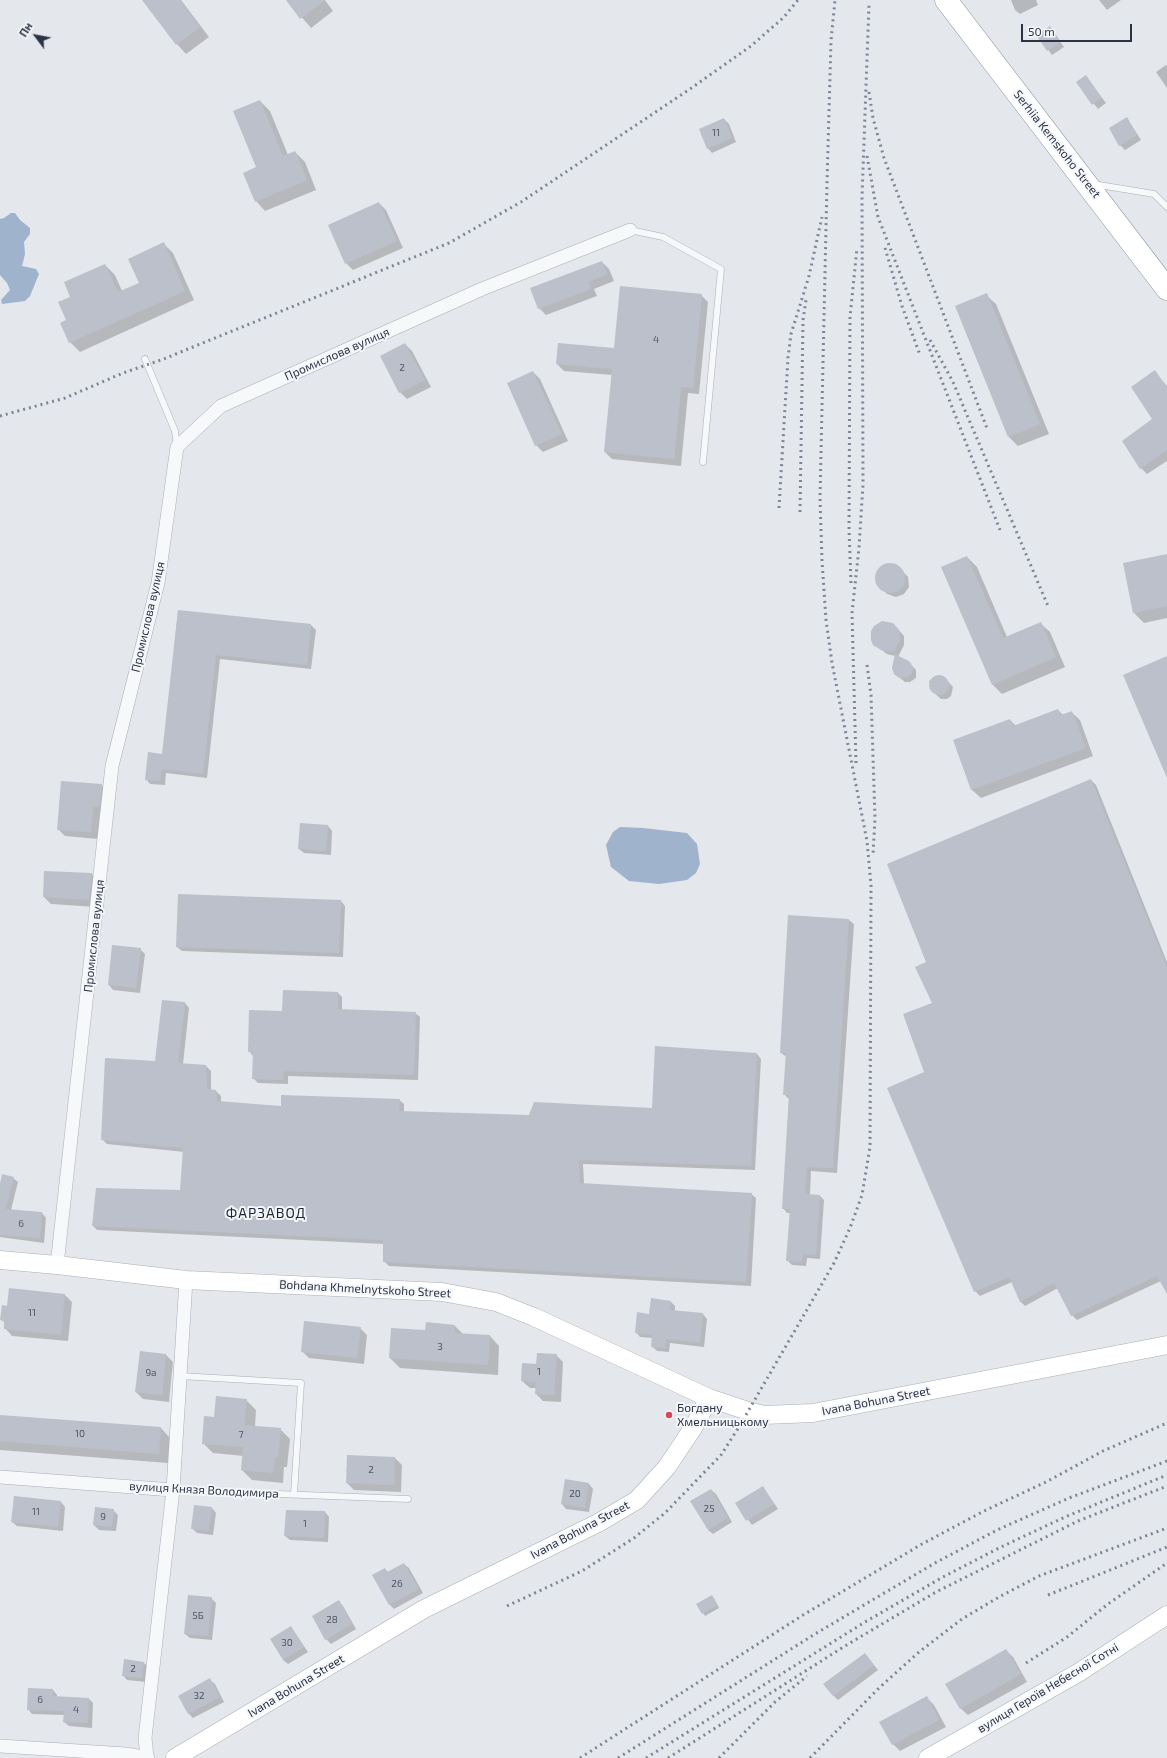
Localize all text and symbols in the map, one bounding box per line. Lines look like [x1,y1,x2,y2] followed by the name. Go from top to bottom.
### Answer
[16,16,56,56] north arrow
[1023,16,1134,42] scale bar
[16,20,35,39] text: Пн
[1028,24,1055,38] text: 50 m
[1010,87,1104,201] street label: Serhiia Kemskoho Street
[712,127,720,139] house number: 11
[282,324,392,384] street label: Промислова вулиця
[653,334,659,346] house number: 4
[399,362,405,374] house number: 2
[128,560,168,674] street label: Промислова вулиця
[81,879,107,993] street label: Промислова вулиця
[226,1205,306,1221] district label: ФАРЗАВОД
[18,1218,24,1230] house number: 6
[279,1277,451,1301] street label: Bohdana Khmelnytskoho Street
[28,1307,36,1319] house number: 11
[437,1341,443,1353] house number: 3
[537,1366,541,1378] house number: 1
[145,1367,157,1379] house number: 9а
[821,1383,931,1419] street label: Ivana Bohuna Street
[677,1401,769,1429] place label: Богдану Хмельницькому
[664,1410,674,1420] marker: Богдану Хмельницькому
[75,1428,85,1440] house number: 10
[238,1429,244,1441] house number: 7
[368,1464,374,1476] house number: 2
[129,1479,279,1501] street label: вулиця Князя Володимира
[569,1488,581,1500] house number: 20
[528,1498,632,1562] street label: Ivana Bohuna Street
[704,1503,714,1515] house number: 25
[32,1506,40,1518] house number: 11
[100,1511,106,1523] house number: 9
[303,1518,307,1530] house number: 1
[391,1578,403,1590] house number: 26
[192,1610,204,1622] house number: 5Б
[326,1614,338,1626] house number: 28
[281,1637,293,1649] house number: 30
[975,1640,1121,1736] street label: вулиця Героїв Небесної Сотні
[245,1652,347,1720] street label: Ivana Bohuna Street
[130,1663,136,1675] house number: 2
[193,1690,205,1702] house number: 32
[37,1694,43,1706] house number: 6
[73,1704,79,1716] house number: 4

